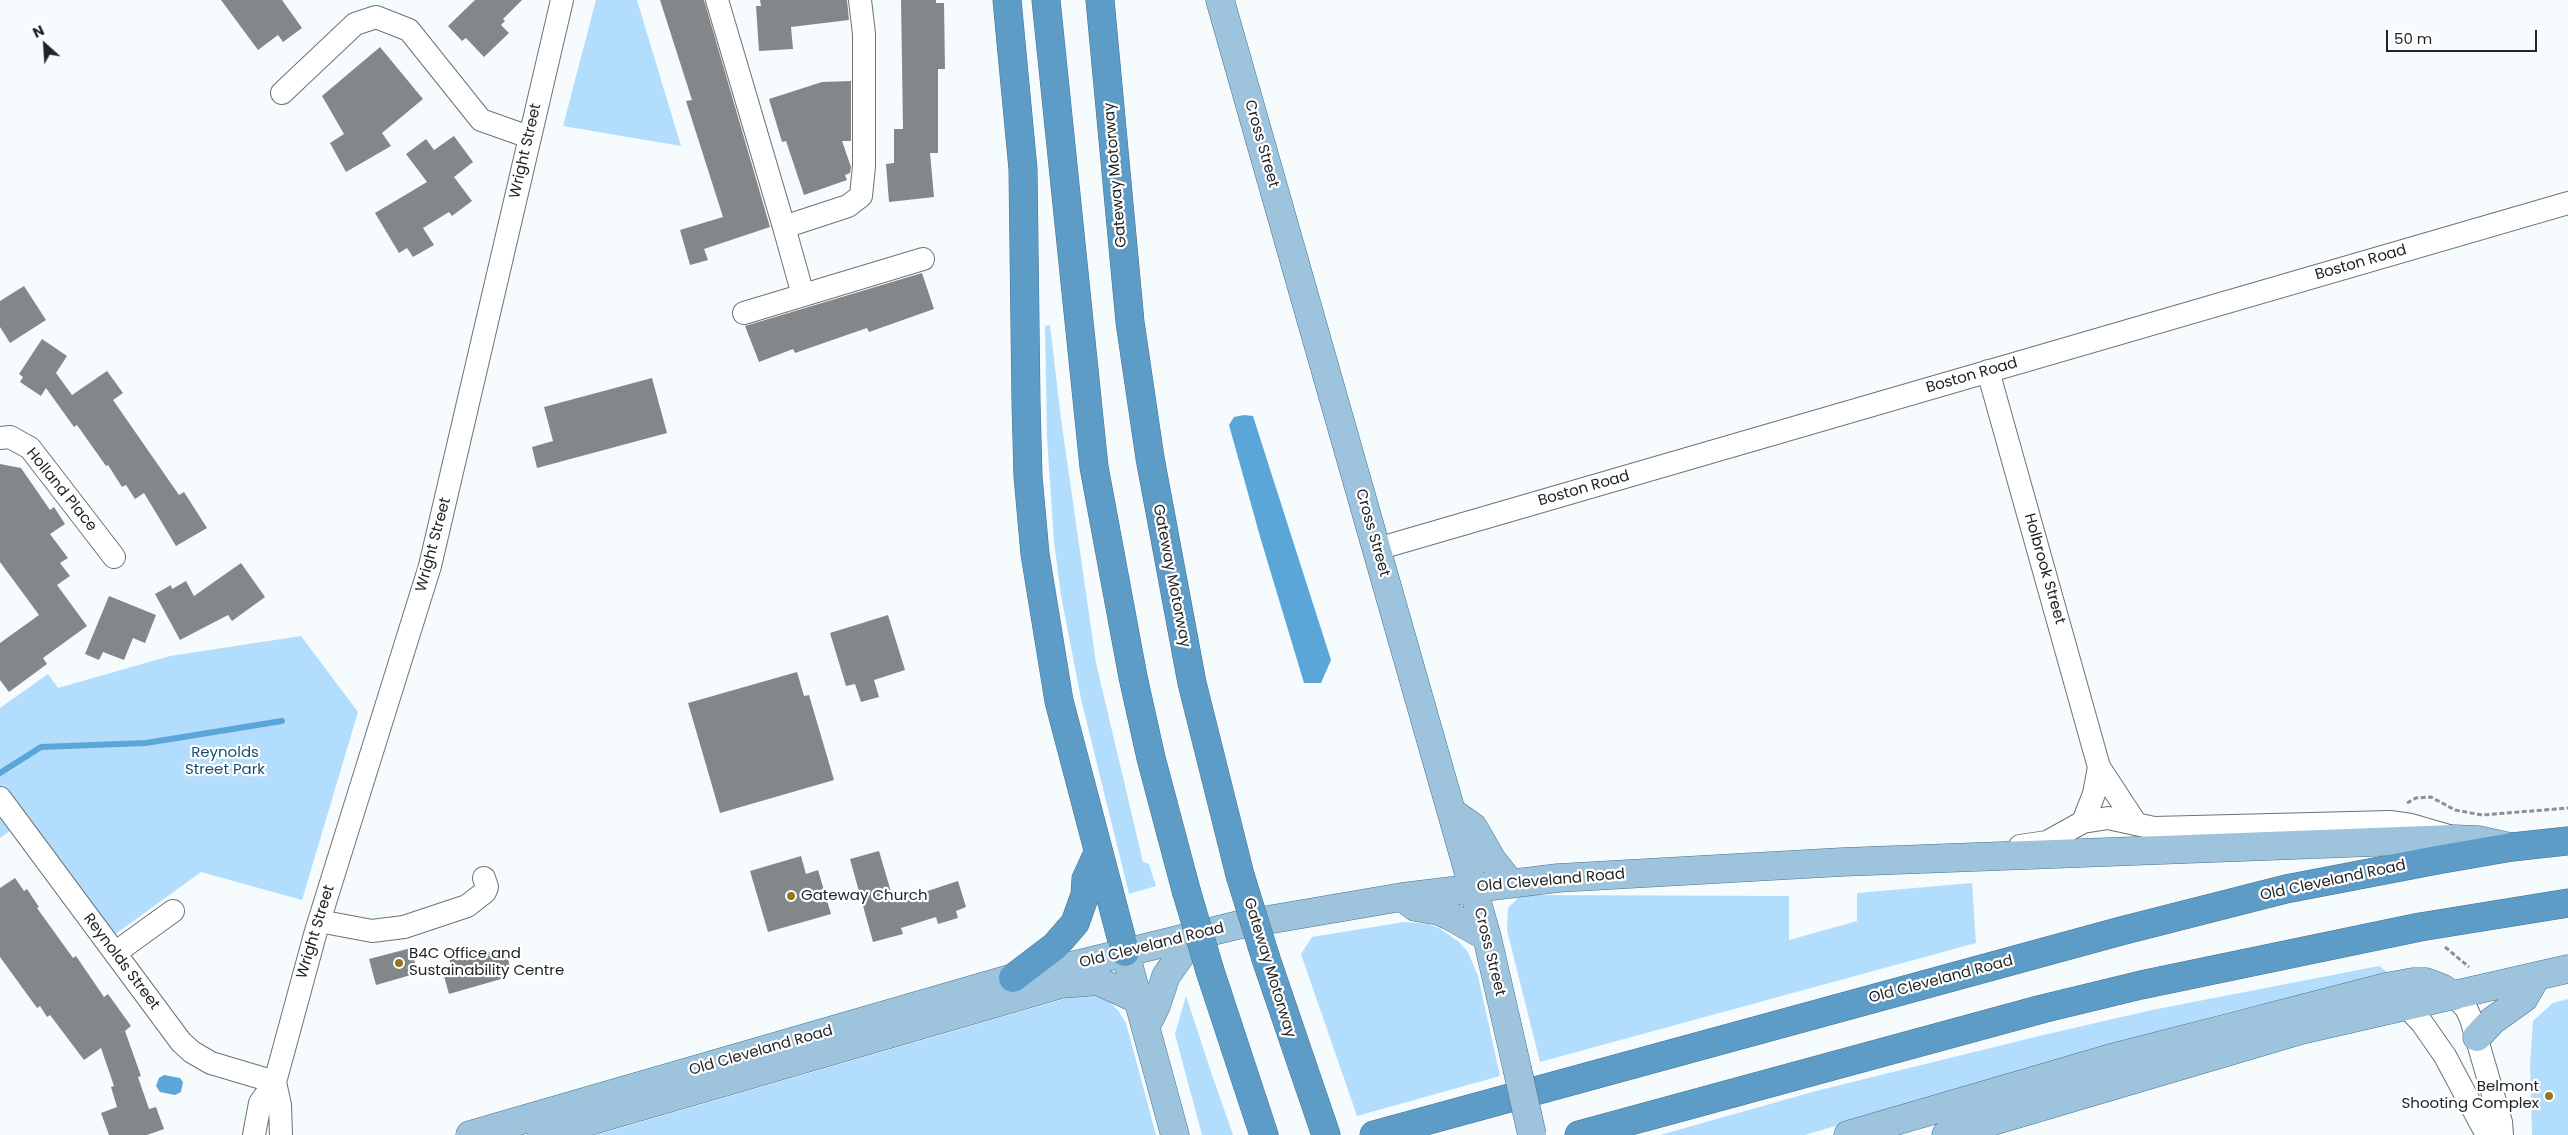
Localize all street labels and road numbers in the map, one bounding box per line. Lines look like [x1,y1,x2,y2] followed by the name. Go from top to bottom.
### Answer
[1240,98,1282,190] street label: Cross Street
[506,102,546,200] street label: Wright Street
[1101,102,1131,248] street label: Gateway Motorway
[2313,241,2409,285] street label: Boston Road
[1924,354,2020,398] street label: Boston Road
[22,445,100,535] street label: Holland Place
[1536,467,1632,511] street label: Boston Road
[1351,487,1393,579] street label: Cross Street
[413,496,455,594] street label: Wright Street
[1148,503,1194,649] street label: Gateway Motorway
[2020,512,2068,626] street label: Holbrook Street
[2259,857,2407,905] street label: Old Cleveland Road
[1476,866,1626,896] street label: Old Cleveland Road
[293,883,339,981] street label: Wright Street
[1239,896,1299,1040] street label: Gateway Motorway
[1469,906,1509,998] street label: Cross Street
[79,910,163,1014] street label: Reynolds Street
[1078,919,1226,973] street label: Old Cleveland Road
[1867,952,2015,1008] street label: Old Cleveland Road
[687,1022,835,1080] street label: Old Cleveland Road

